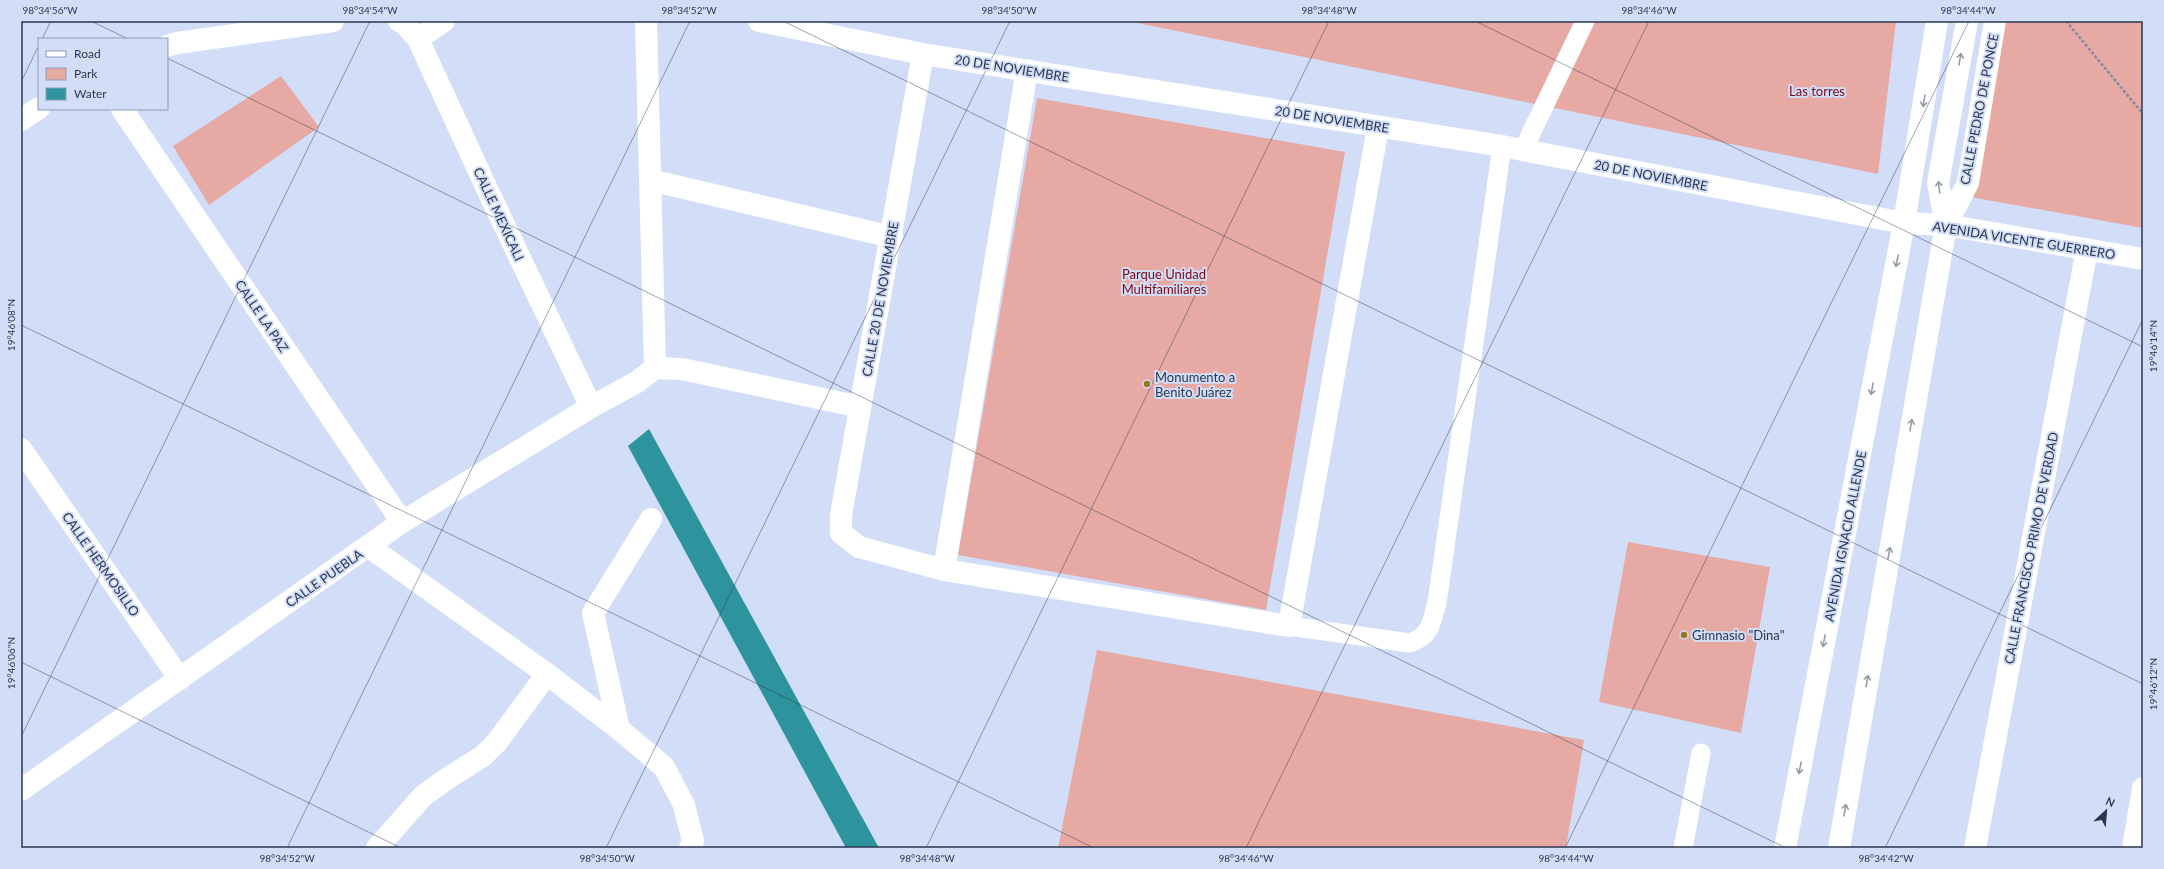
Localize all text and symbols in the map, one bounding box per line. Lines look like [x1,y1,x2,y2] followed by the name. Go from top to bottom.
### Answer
[22,4,78,16] text: 98°34'56"W
[342,4,398,16] text: 98°34'54"W
[661,4,717,16] text: 98°34'52"W
[981,4,1037,16] text: 98°34'50"W
[1301,4,1357,16] text: 98°34'48"W
[1621,4,1677,16] text: 98°34'46"W
[1940,4,1996,16] text: 98°34'44"W
[1956,32,2002,186] street label: CALLE PEDRO DE PONCE
[38,38,168,110] legend
[74,46,101,61] text: Road
[954,51,1070,85] street label: 20 DE NOVIEMBRE
[1956,53,1964,66] one-way arrow
[74,66,98,81] text: Park
[1789,83,1845,99] park label: Las torres
[74,86,107,101] text: Water
[1920,94,1928,107] one-way arrow
[1274,102,1390,136] street label: 20 DE NOVIEMBRE
[1593,156,1709,194] street label: 20 DE NOVIEMBRE
[470,165,528,263] street label: CALLE MEXICALI
[1935,181,1943,194] one-way arrow
[1932,218,2116,262] street label: AVENIDA VICENTE GUERRERO
[858,220,902,378] street label: CALLE 20 DE NOVIEMBRE
[1893,255,1901,268] one-way arrow
[1122,266,1207,297] park label: Parque Unidad Multifamiliares
[232,277,292,355] street label: CALLE LA PAZ
[5,299,17,351] text: 19°46'08"N
[2147,320,2159,372] text: 19°46'14"N
[1155,369,1235,400] place label: Monumento a Benito Juárez
[1142,379,1152,389] marker: Monumento a Benito Juárez
[1868,382,1876,395] one-way arrow
[1908,419,1916,432] one-way arrow
[2001,431,2061,665] street label: CALLE FRANCISCO PRIMO DE VERDAD
[1821,449,1869,623] street label: AVENIDA IGNACIO ALLENDE
[59,509,143,619] street label: CALLE HERMOSILLO
[282,545,366,610] street label: CALLE PUEBLA
[1886,547,1894,560] one-way arrow
[1692,627,1785,643] place label: Gimnasio "Dina"
[1679,630,1689,640] marker: Gimnasio "Dina"
[1820,634,1828,647] one-way arrow
[5,637,17,689] text: 19°46'06"N
[2147,658,2159,710] text: 19°46'12"N
[1864,675,1872,688] one-way arrow
[1796,761,1804,774] one-way arrow
[2086,791,2126,831] north arrow
[2104,794,2117,809] text: N
[1842,803,1850,816] one-way arrow
[259,852,315,864] text: 98°34'52"W
[579,852,635,864] text: 98°34'50"W
[899,852,955,864] text: 98°34'48"W
[1218,852,1274,864] text: 98°34'46"W
[1538,852,1594,864] text: 98°34'44"W
[1858,852,1914,864] text: 98°34'42"W

